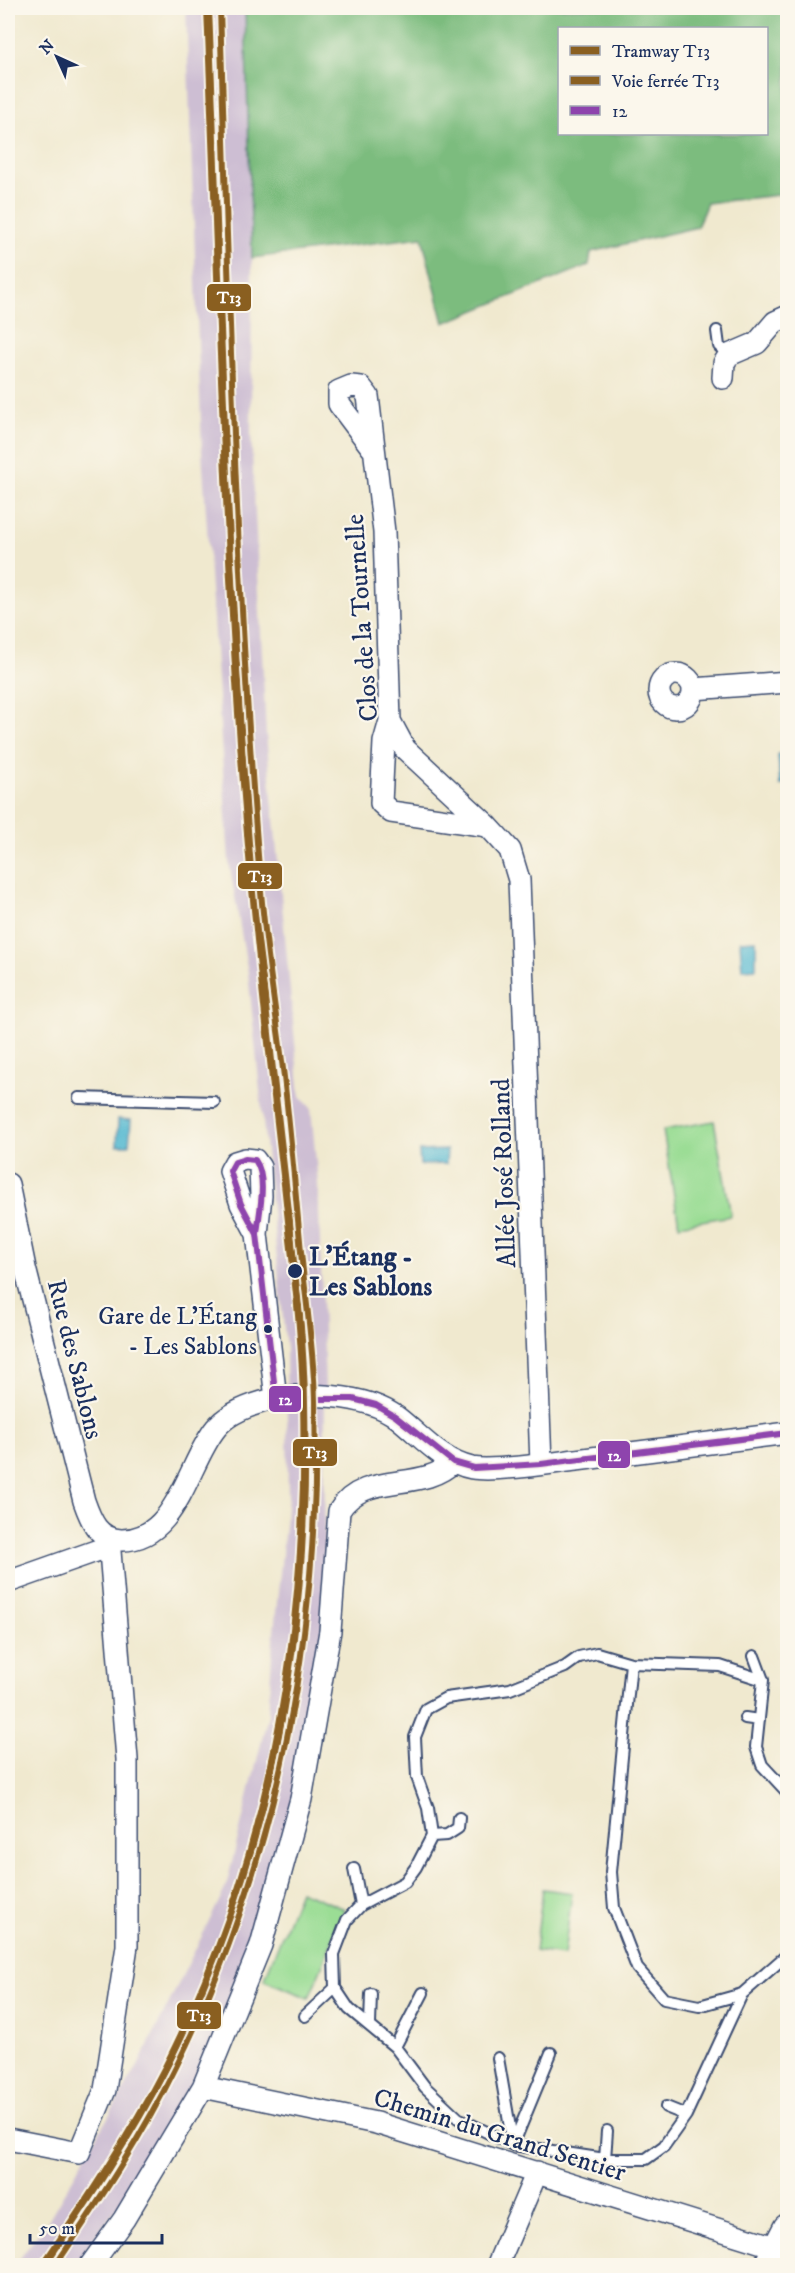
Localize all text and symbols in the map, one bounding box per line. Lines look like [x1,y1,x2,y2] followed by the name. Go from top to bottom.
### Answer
[27,27,87,87] north arrow
[558,27,768,135] legend
[35,35,59,59] text: N
[612,41,710,63] text: Tramway T13
[611,71,719,93] text: Voie ferrée T13
[612,101,628,123] text: 12
[206,283,252,312] line badge: T13
[216,288,241,308] text: T13
[339,513,386,723] street label: Clos de la Tournelle
[237,862,283,890] line badge: T13
[247,867,272,887] text: T13
[485,1078,524,1268] street label: Allée José Rolland
[309,1240,432,1304] place label: L'Étang - Les Sablons
[286,1262,304,1280] marker: L'Étang - Les Sablons
[39,1276,110,1443] street label: Rue des Sablons
[98,1302,257,1362] place label: Gare de L'Étang - Les Sablons
[262,1323,274,1335] marker: Gare de L'Étang - Les Sablons
[268,1385,302,1413] line badge: 12
[278,1390,293,1410] text: 12
[292,1438,338,1467] line badge: T13
[597,1440,631,1469] line badge: 12
[302,1443,327,1463] text: T13
[607,1446,622,1466] text: 12
[176,2001,222,2030] line badge: T13
[186,2006,211,2026] text: T13
[369,2081,630,2190] street label: Chemin du Grand Sentier
[30,2207,162,2245] scale bar
[39,2218,75,2240] text: 50 m

